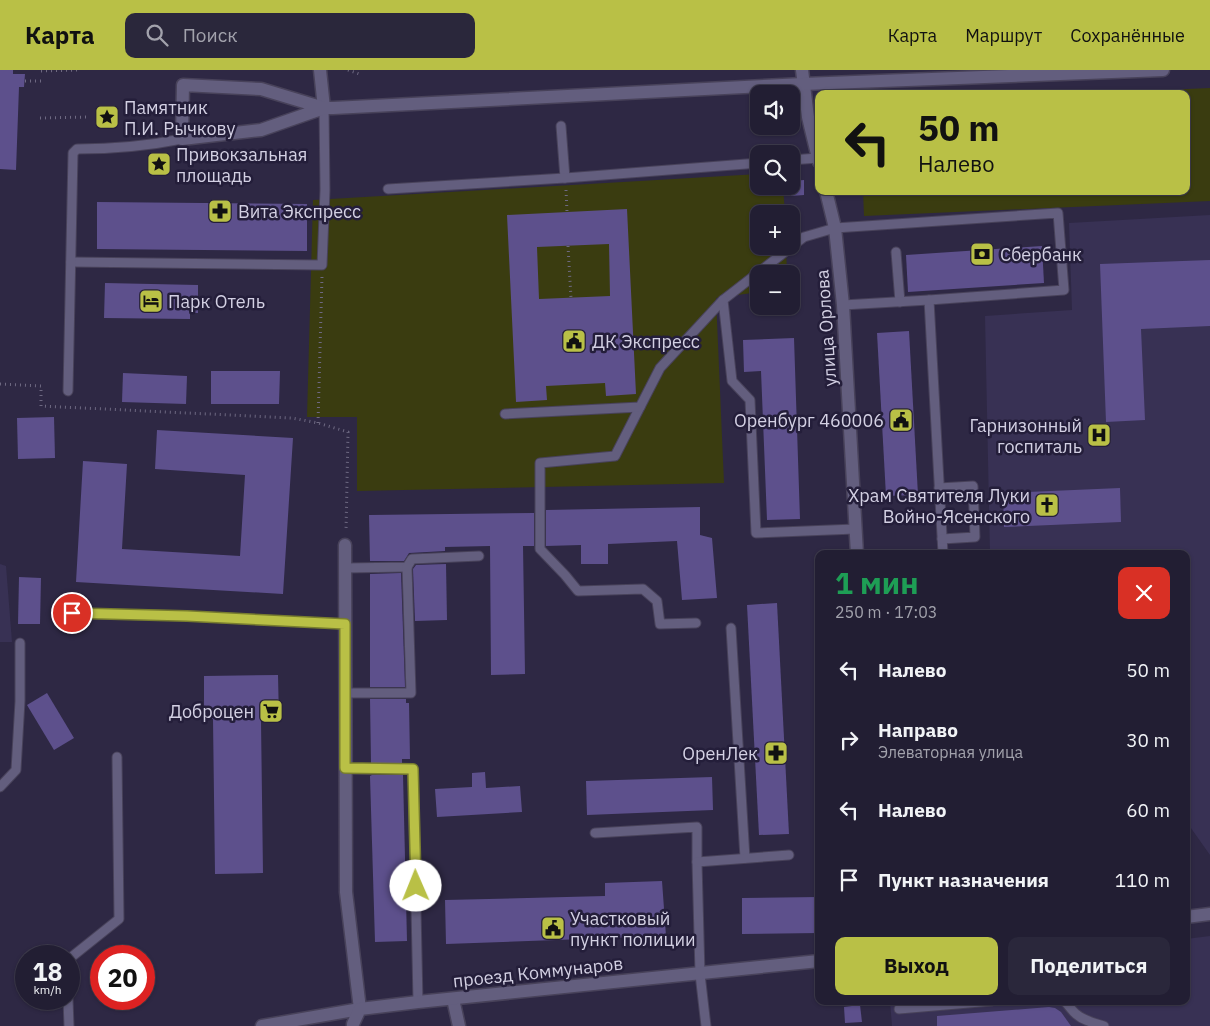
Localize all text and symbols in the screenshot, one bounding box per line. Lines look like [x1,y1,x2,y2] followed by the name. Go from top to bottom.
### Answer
[125,13,475,58] search box
[25,19,95,51] text: Карта
[143,21,171,49] icon: search
[183,23,238,47] text: Поиск
[888,24,937,47] text: Карта
[965,24,1042,47] text: Маршрут
[1070,24,1185,47] text: Сохранённые
[750,85,800,315] map controls
[750,85,800,135] button: sound
[124,96,235,140] place label: Памятник П.И. Рычкову
[94,104,120,130] place icon: Памятник П.И. Рычкову
[918,105,1000,151] text: 50 m
[835,110,900,175] icon: left
[176,143,307,187] place label: Привокзальная площадь
[750,145,800,195] button: search
[918,149,995,178] text: Налево
[146,151,172,177] place icon: Привокзальная площадь
[207,198,233,224] pharmacy icon: Вита Экспресс
[238,200,361,223] place label: Вита Экспресс
[750,205,800,255] button: +
[969,241,995,267] bank icon: Сбербанк
[1000,243,1082,266] place label: Сбербанк
[750,265,800,315] button: −
[810,268,842,387] street label: улица Орлова
[138,288,164,314] hotel icon: Парк Отель
[168,290,265,313] place label: Парк Отель
[561,328,587,354] public building icon: ДК Экспресс
[592,330,700,353] place label: ДК Экспресс
[888,407,914,433] public building icon: Оренбург 460006
[734,409,884,432] place label: Оренбург 460006
[969,414,1082,458] place label: Гарнизонный госпиталь
[1086,422,1112,448] hospital icon: Гарнизонный госпиталь
[848,484,1030,528] place label: Храм Святителя Луки Войно-Ясенского
[1034,492,1060,518] church icon: Храм Святителя Луки Войно-Ясенского
[835,563,919,602] text: 1 мин
[1118,567,1170,619] button: close
[51,592,93,634] pin
[58,599,86,627] icon: arrive
[835,602,937,622] text: 250 m · 17:03
[835,656,863,684] icon: left
[878,658,947,682] text: Налево
[1126,658,1170,682] text: 50 m
[258,698,284,724] supermarket icon: Доброцен
[169,700,254,723] place label: Доброцен
[878,718,958,742] text: Направо
[835,726,863,754] icon: right
[1126,728,1170,752] text: 30 m
[763,740,789,766] pharmacy icon: ОренЛек
[682,742,758,765] place label: ОренЛек
[878,742,1023,762] text: Элеваторная улица
[835,796,863,824] icon: left
[878,798,947,822] text: Налево
[1126,798,1170,822] text: 60 m
[389,859,441,911] position arrow
[835,866,863,894] icon: arrive
[878,868,1049,892] text: Пункт назначения
[1115,868,1170,892] text: 110 m
[570,907,696,951] place label: Участковый пункт полиции
[540,915,566,941] public building icon: Участковый пункт полиции
[835,937,998,995] button: Выход
[1008,937,1170,995] button: Поделиться
[90,945,155,1010] speed limit sign: 20
[452,952,624,992] street label: проезд Коммунаров
[32,955,63,988] text: 18
[33,982,62,997] text: km/h

